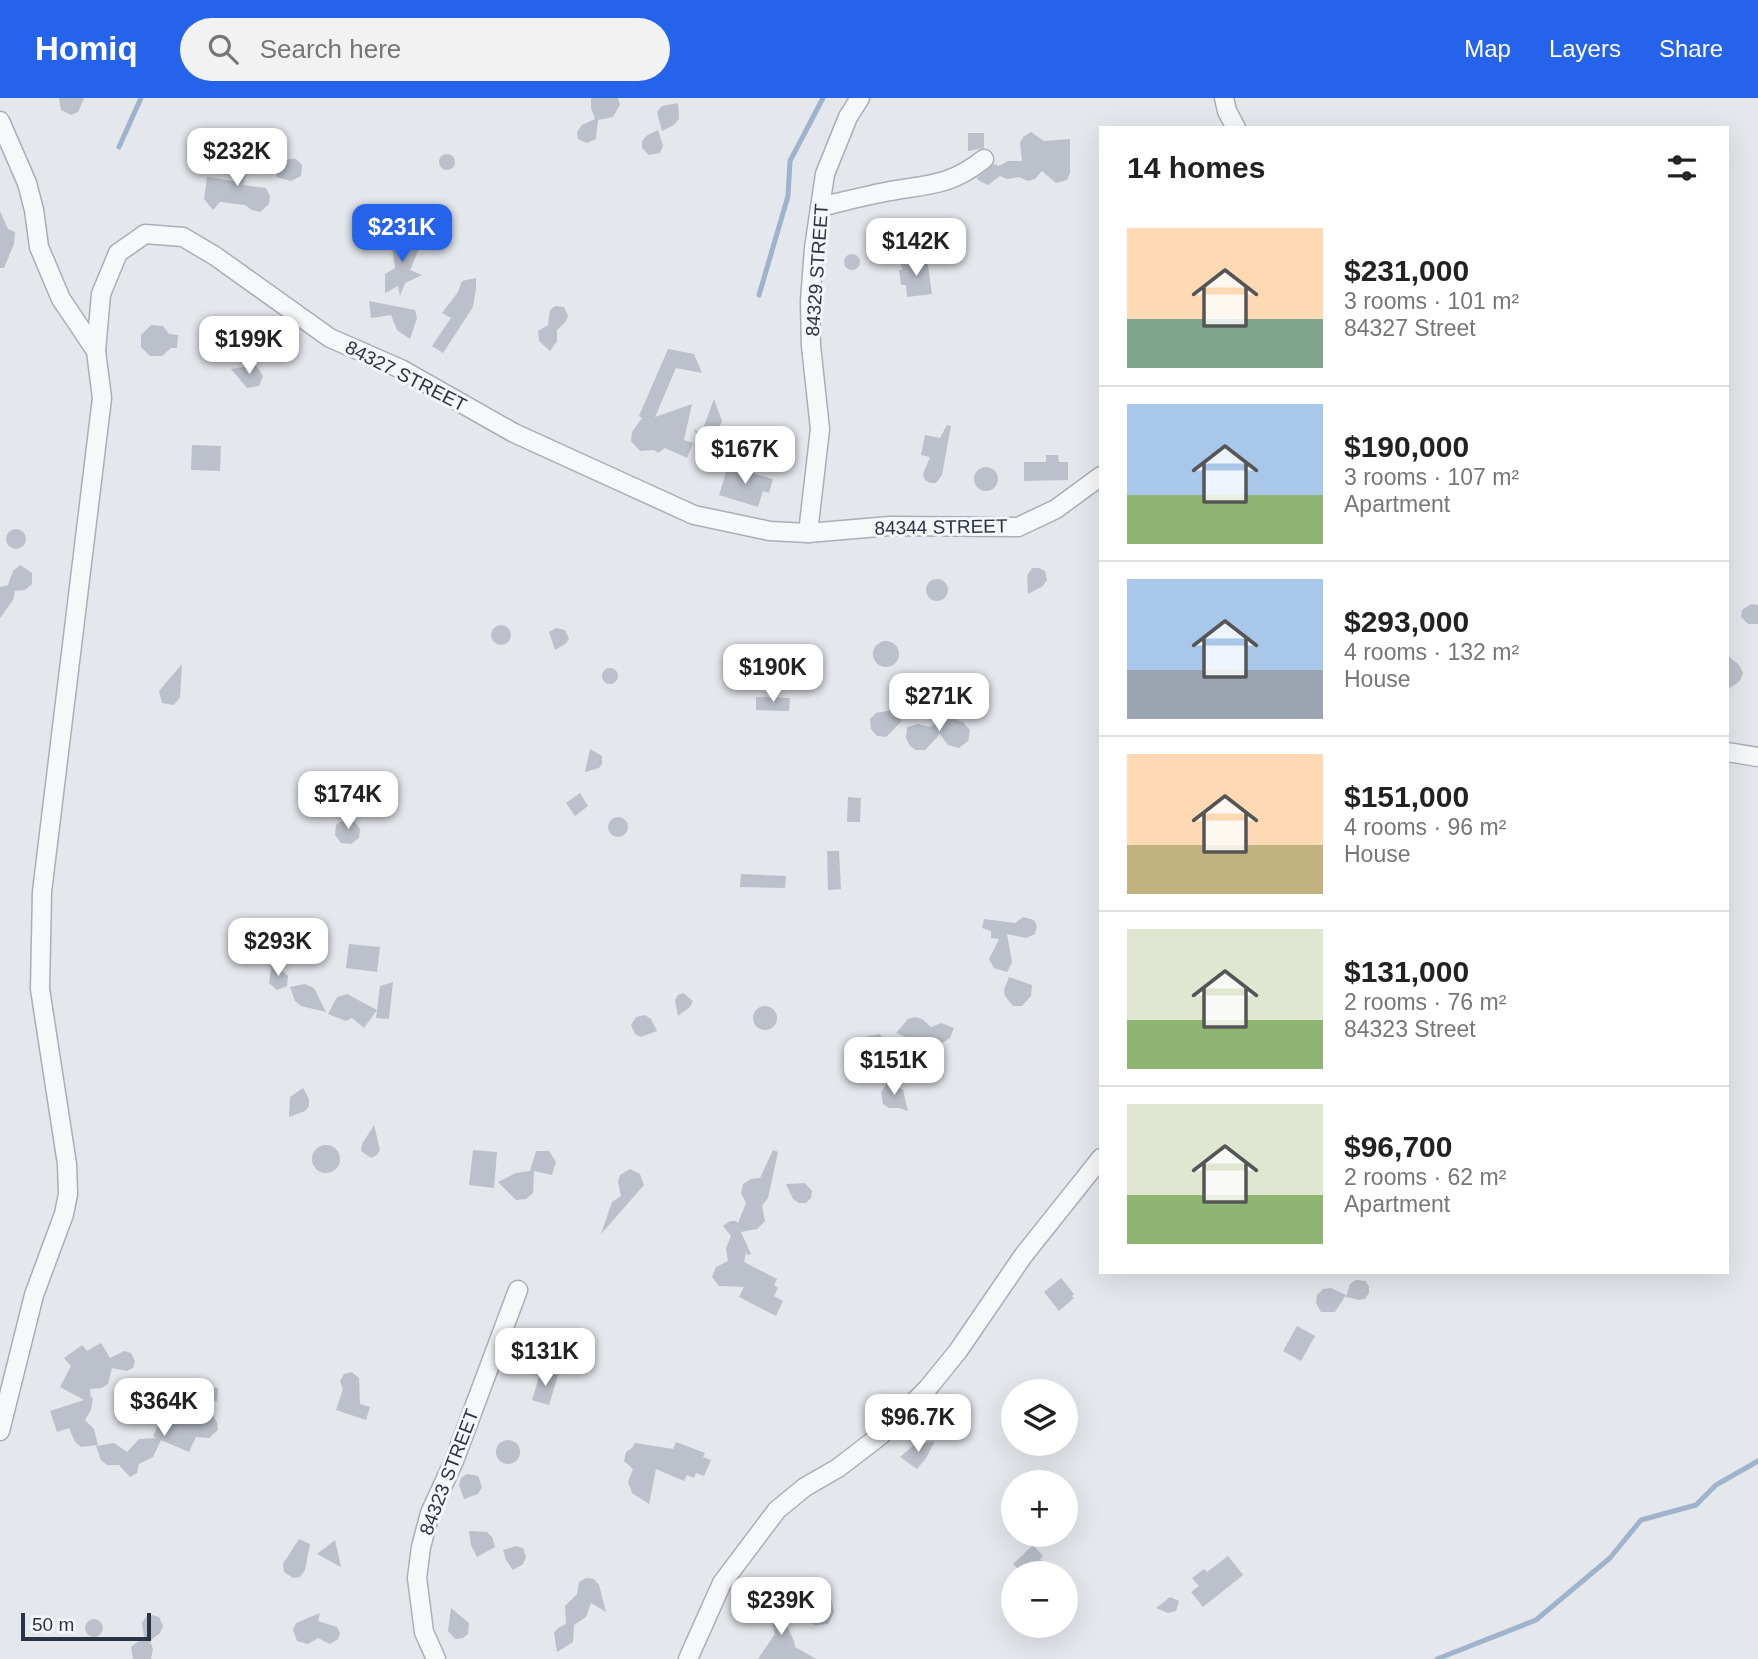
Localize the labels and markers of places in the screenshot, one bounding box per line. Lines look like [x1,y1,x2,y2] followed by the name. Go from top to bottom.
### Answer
[188,129,286,188] pin: $232K
[353,204,451,264] pin: $231K
[867,218,965,278] pin: $142K
[200,316,298,376] pin: $199K
[696,426,794,486] pin: $167K
[724,644,822,704] pin: $190K
[890,674,988,733] pin: $271K
[299,772,397,831] pin: $174K
[229,918,327,978] pin: $293K
[845,1038,943,1097] pin: $151K
[496,1328,594,1388] pin: $131K
[115,1378,213,1438] pin: $364K
[861,1394,975,1454] pin: $96.7K
[732,1578,830,1637] pin: $239K

